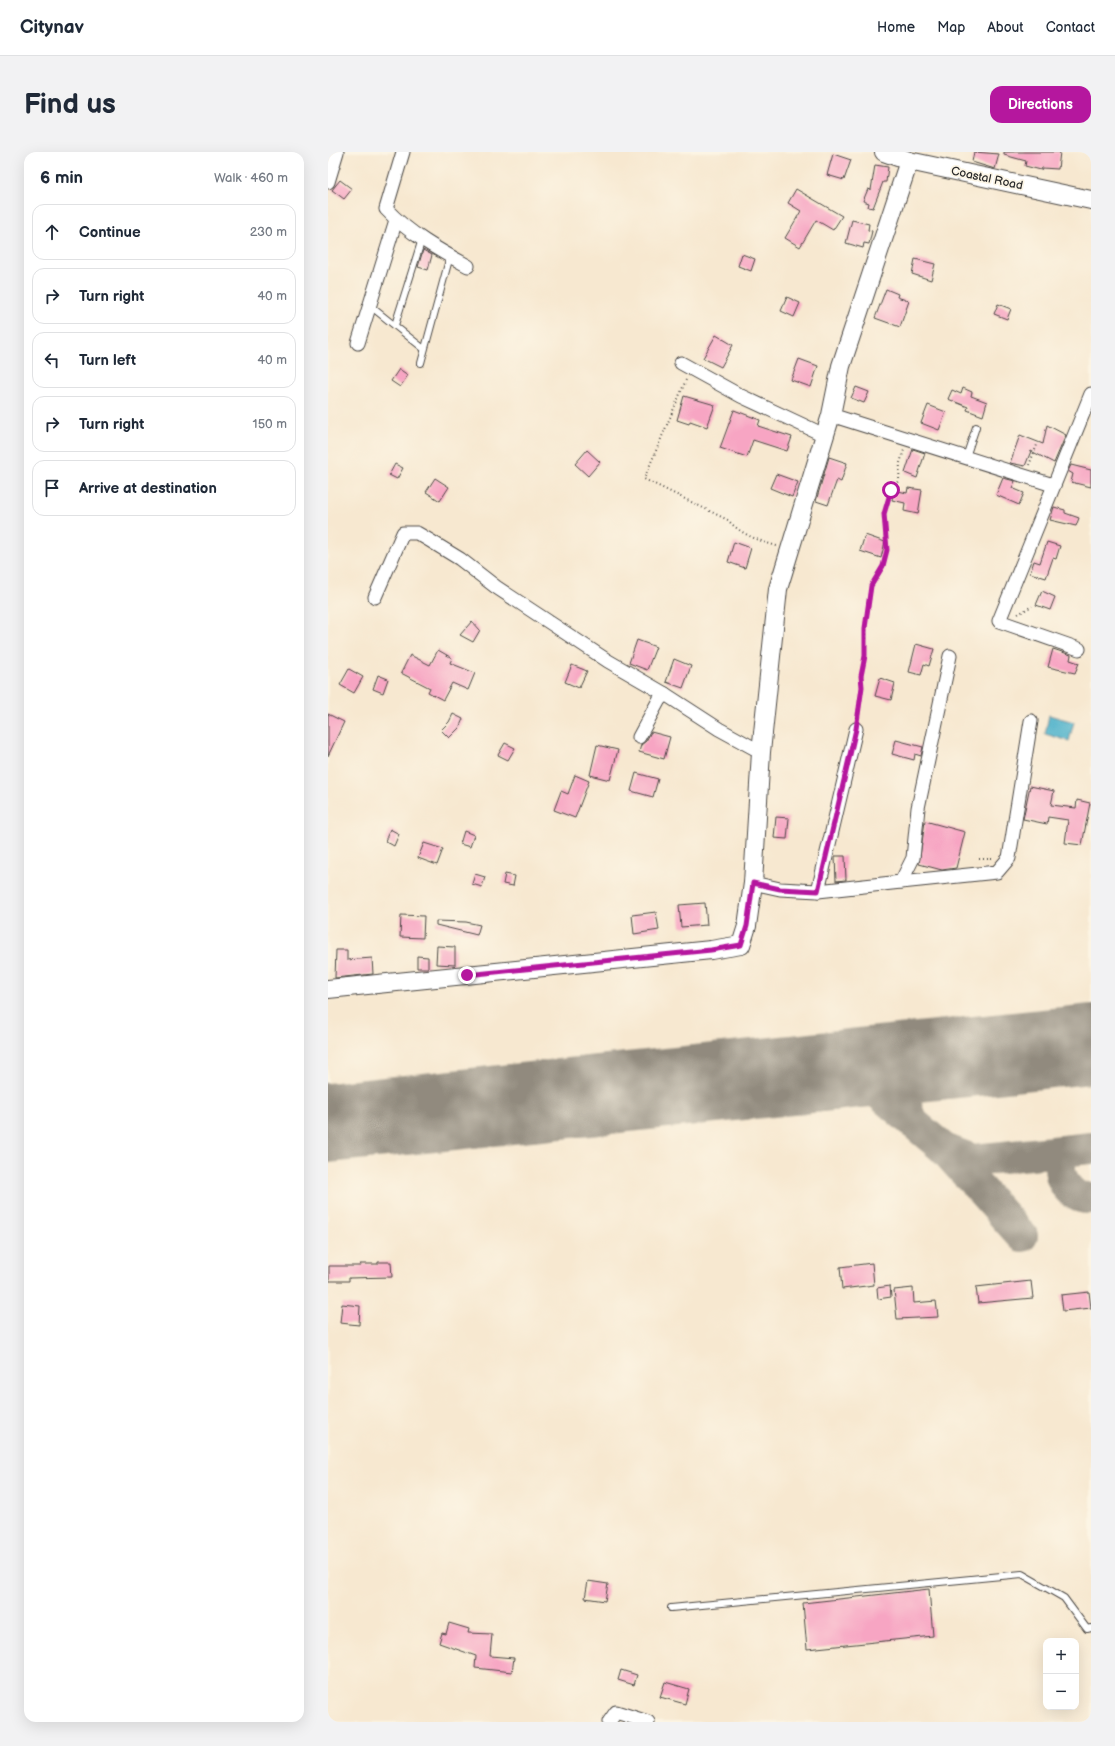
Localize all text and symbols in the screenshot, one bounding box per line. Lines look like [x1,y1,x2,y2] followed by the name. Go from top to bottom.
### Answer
[20,16,84,39] text: Citynav
[877,19,915,36] text: Home
[937,19,965,36] text: Map
[987,19,1024,36] text: About
[1046,19,1095,36] text: Contact
[990,86,1091,123] button: Directions
[24,88,116,121] text: Find us
[950,164,1024,193] street label: Coastal Road
[40,168,83,188] text: 6 min
[214,170,288,186] text: Walk · 460 m
[41,221,63,243] icon: ahead
[79,223,141,242] text: Continue
[250,224,287,240] text: 230 m
[41,285,63,307] icon: right
[79,287,144,306] text: Turn right
[257,288,287,304] text: 40 m
[41,349,63,371] icon: left
[79,351,136,370] text: Turn left
[257,352,287,368] text: 40 m
[41,413,63,435] icon: right
[79,415,144,434] text: Turn right
[253,416,287,432] text: 150 m
[41,477,63,499] icon: arrive
[79,479,217,498] text: Arrive at destination
[882,481,900,499] route start
[458,966,476,984] route end
[1043,1638,1079,1710] map controls
[1043,1638,1079,1674] button: +
[1043,1674,1079,1710] button: −

